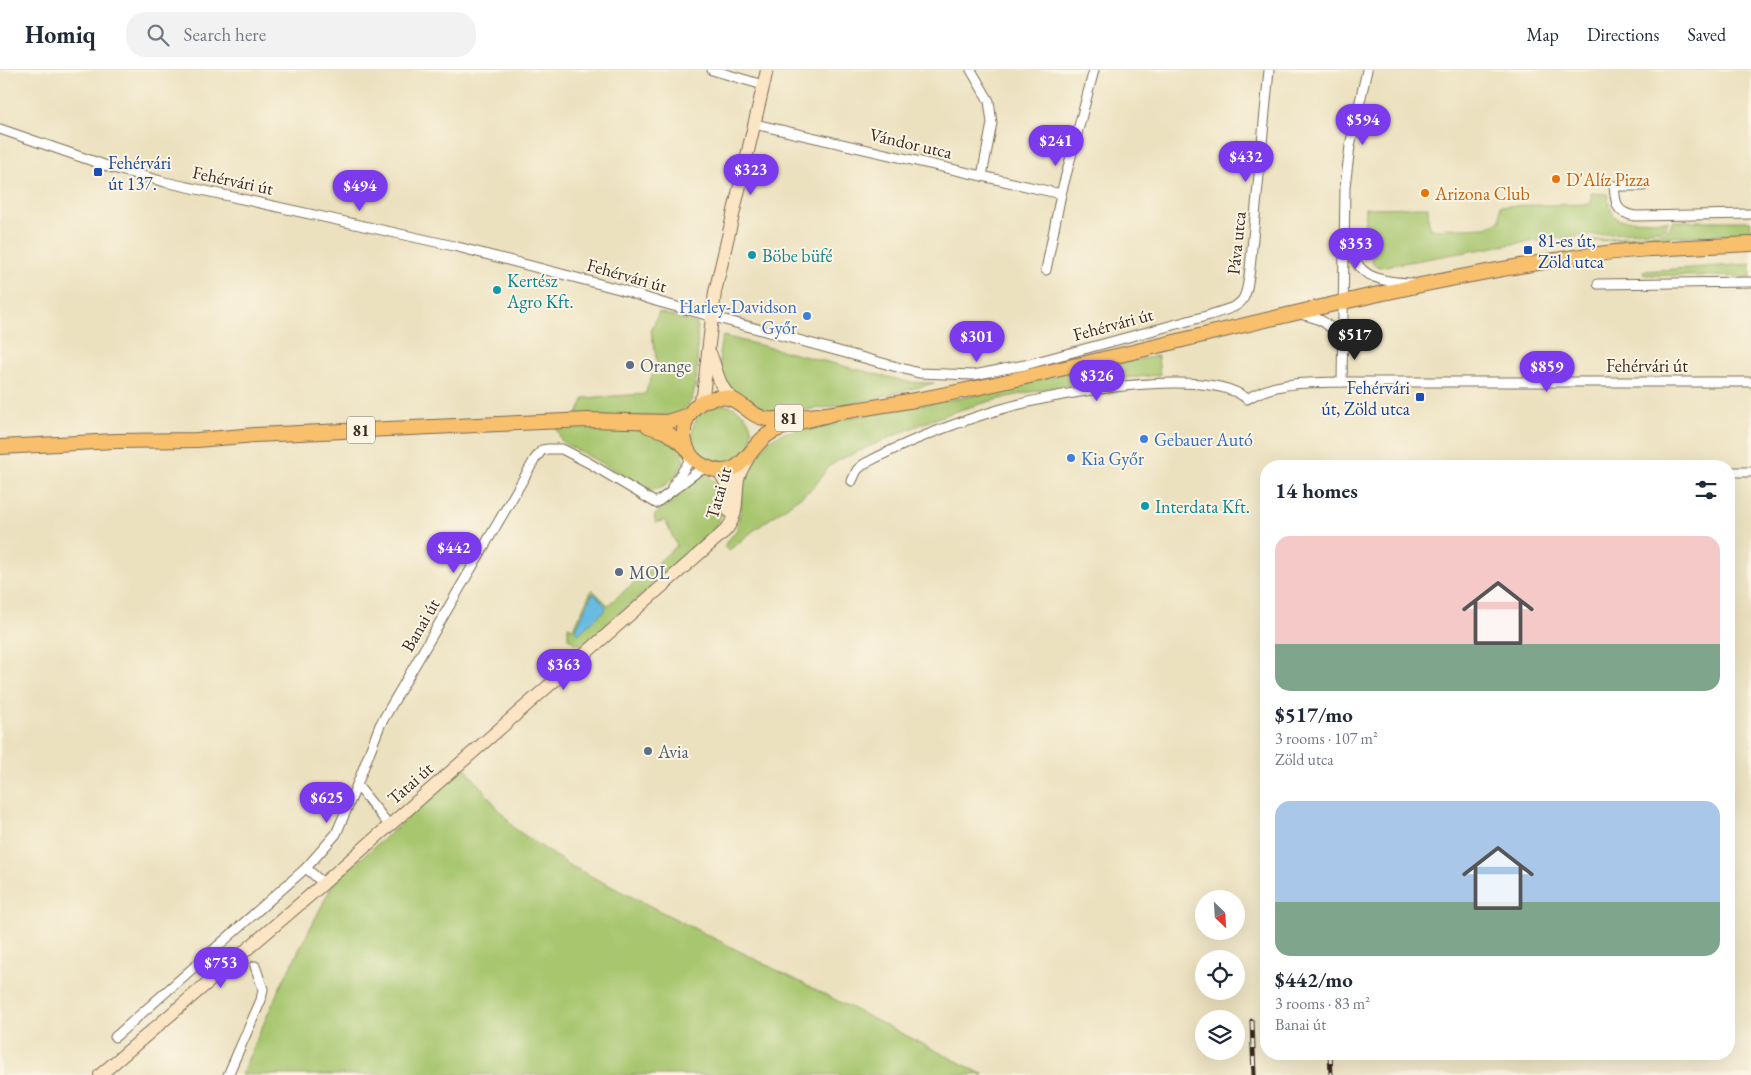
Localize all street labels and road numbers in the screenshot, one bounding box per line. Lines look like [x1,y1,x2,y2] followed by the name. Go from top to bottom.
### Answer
[867,122,955,164] street label: Vándor utca
[191,160,276,200] street label: Fehérvári út
[1221,209,1251,276] street label: Páva utca
[584,253,670,297] street label: Fehérvári út
[1070,302,1156,346] street label: Fehérvári út
[1606,354,1688,377] street label: Fehérvári út
[775,404,803,432] road number: 81
[347,416,375,444] road number: 81
[700,464,736,522] street label: Tatai út
[396,594,445,656] street label: Banai út
[382,757,438,809] street label: Tatai út

